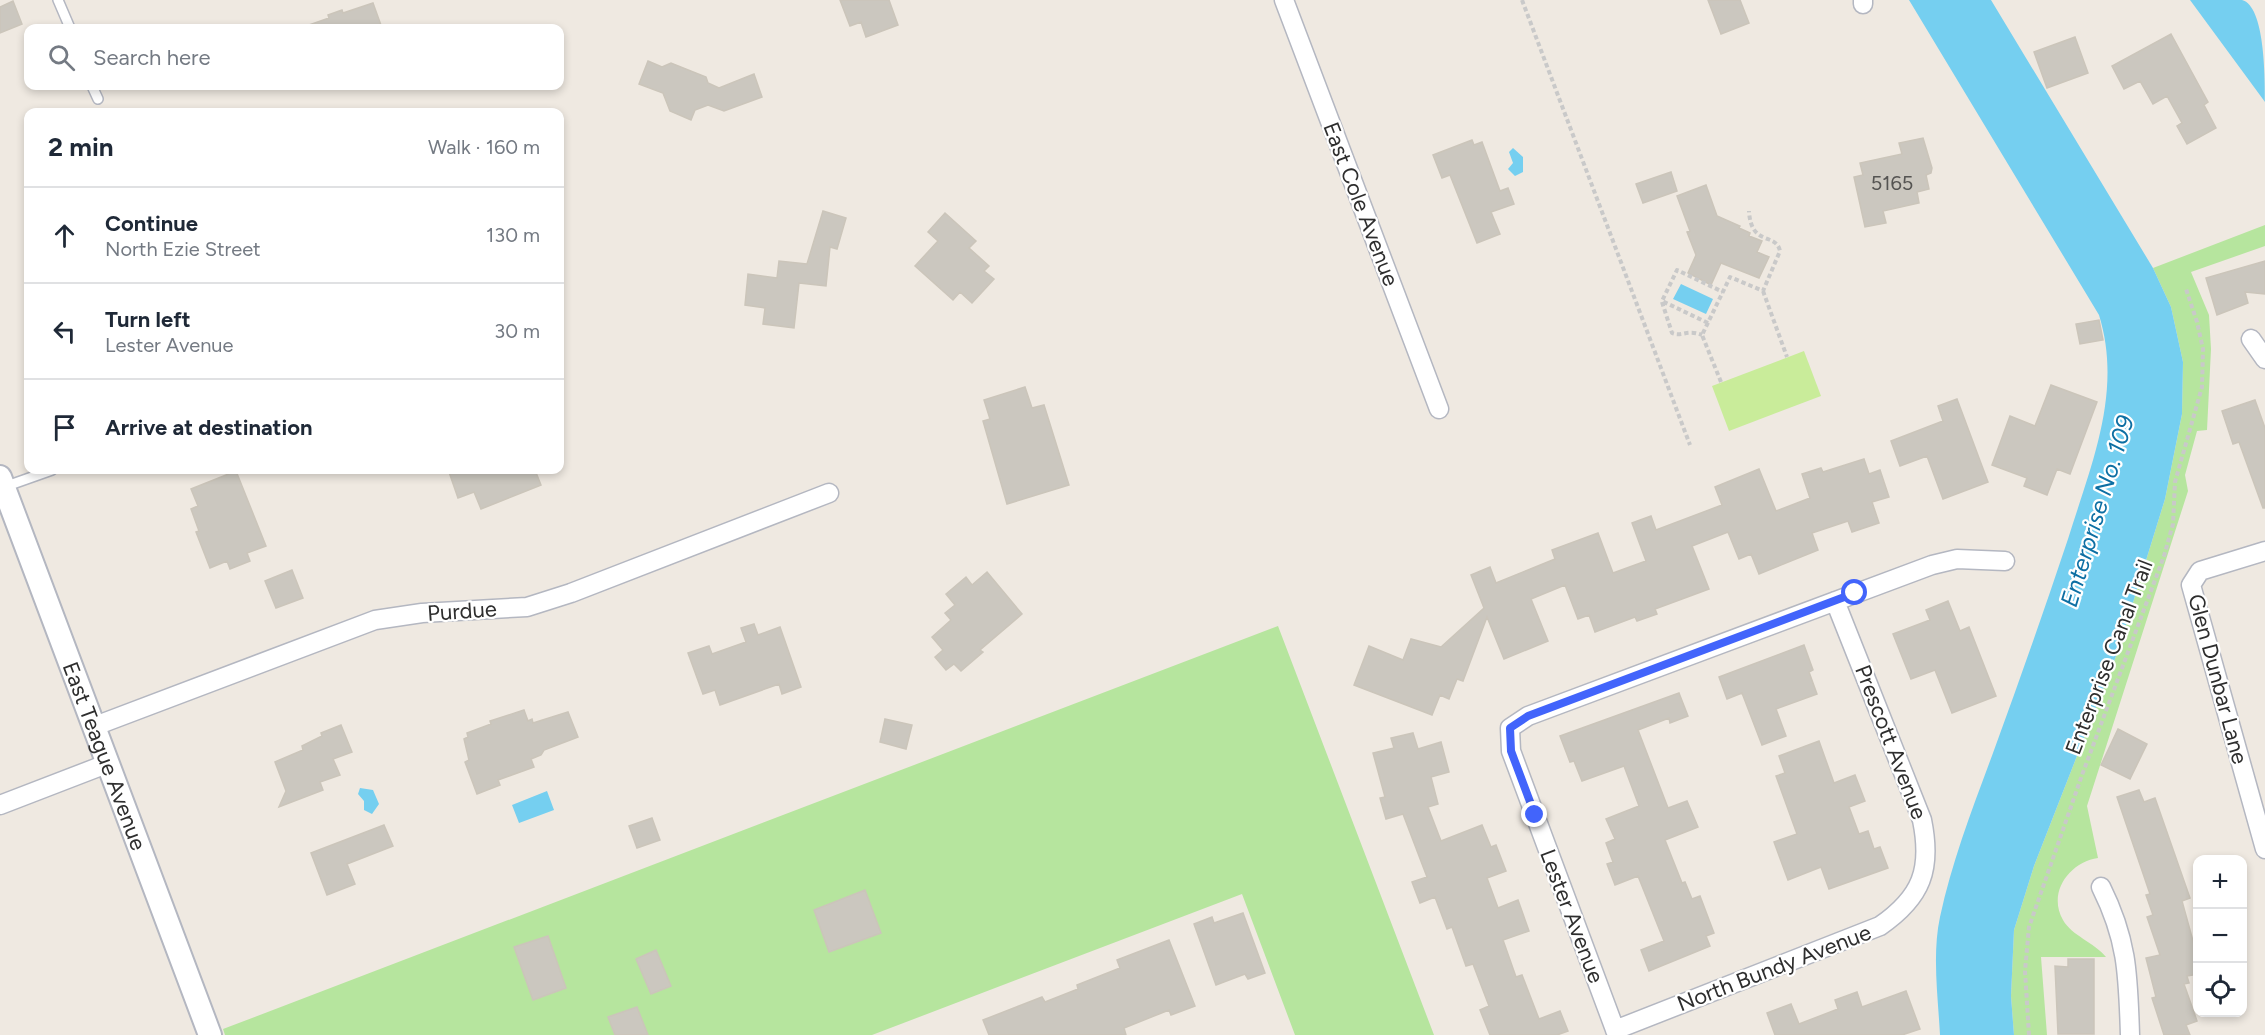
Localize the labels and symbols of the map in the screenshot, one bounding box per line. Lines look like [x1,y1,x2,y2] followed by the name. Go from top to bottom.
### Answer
[1317,118,1405,290] street label: East Cole Avenue
[1871,171,1913,195] house number: 5165
[2054,411,2140,610] water label: Enterprise No. 109
[2059,556,2159,758] street label: Enterprise Canal Trail
[1841,579,1867,605] route start
[2182,591,2254,767] street label: Glen Dunbar Lane
[426,595,498,627] street label: Purdue
[57,658,153,854] street label: East Teague Avenue
[1849,661,1933,823] street label: Prescott Avenue
[1521,801,1547,827] route end
[1534,845,1610,987] street label: Lester Avenue
[1673,919,1875,1017] street label: North Bundy Avenue

